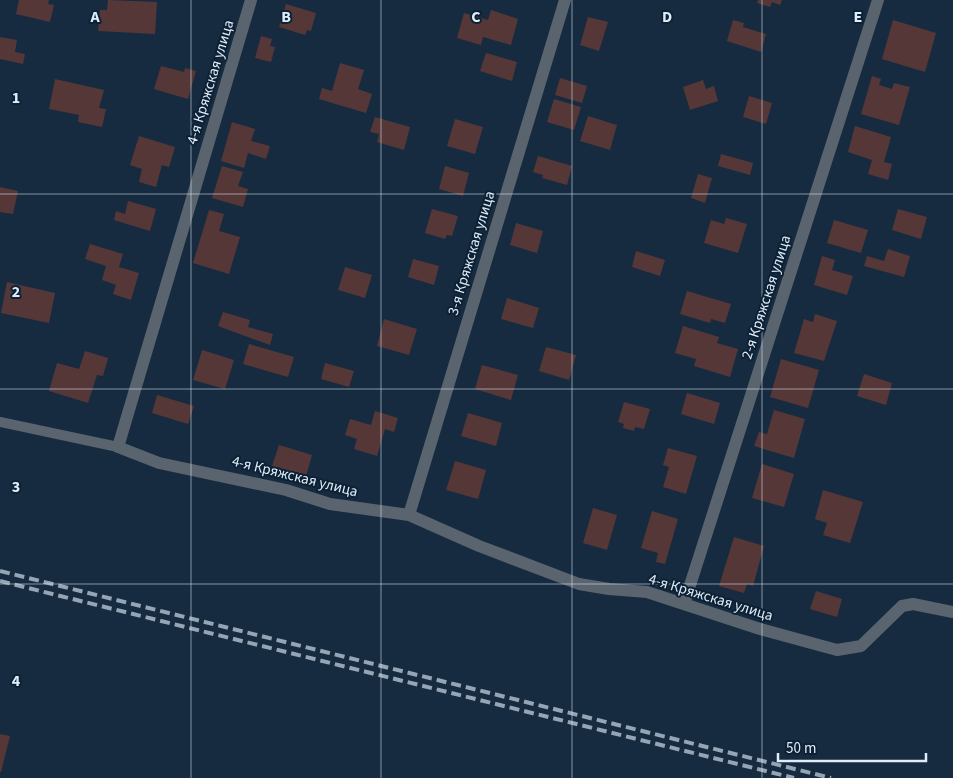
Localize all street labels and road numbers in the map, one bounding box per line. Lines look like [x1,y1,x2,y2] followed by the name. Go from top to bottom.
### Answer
[182,17,239,147] street label: 4-я Кряжская улица
[443,188,500,318] street label: 3-я Кряжская улица
[737,232,796,362] street label: 2-я Кряжская улица
[230,451,360,502] street label: 4-я Кряжская улица
[646,569,776,626] street label: 4-я Кряжская улица

